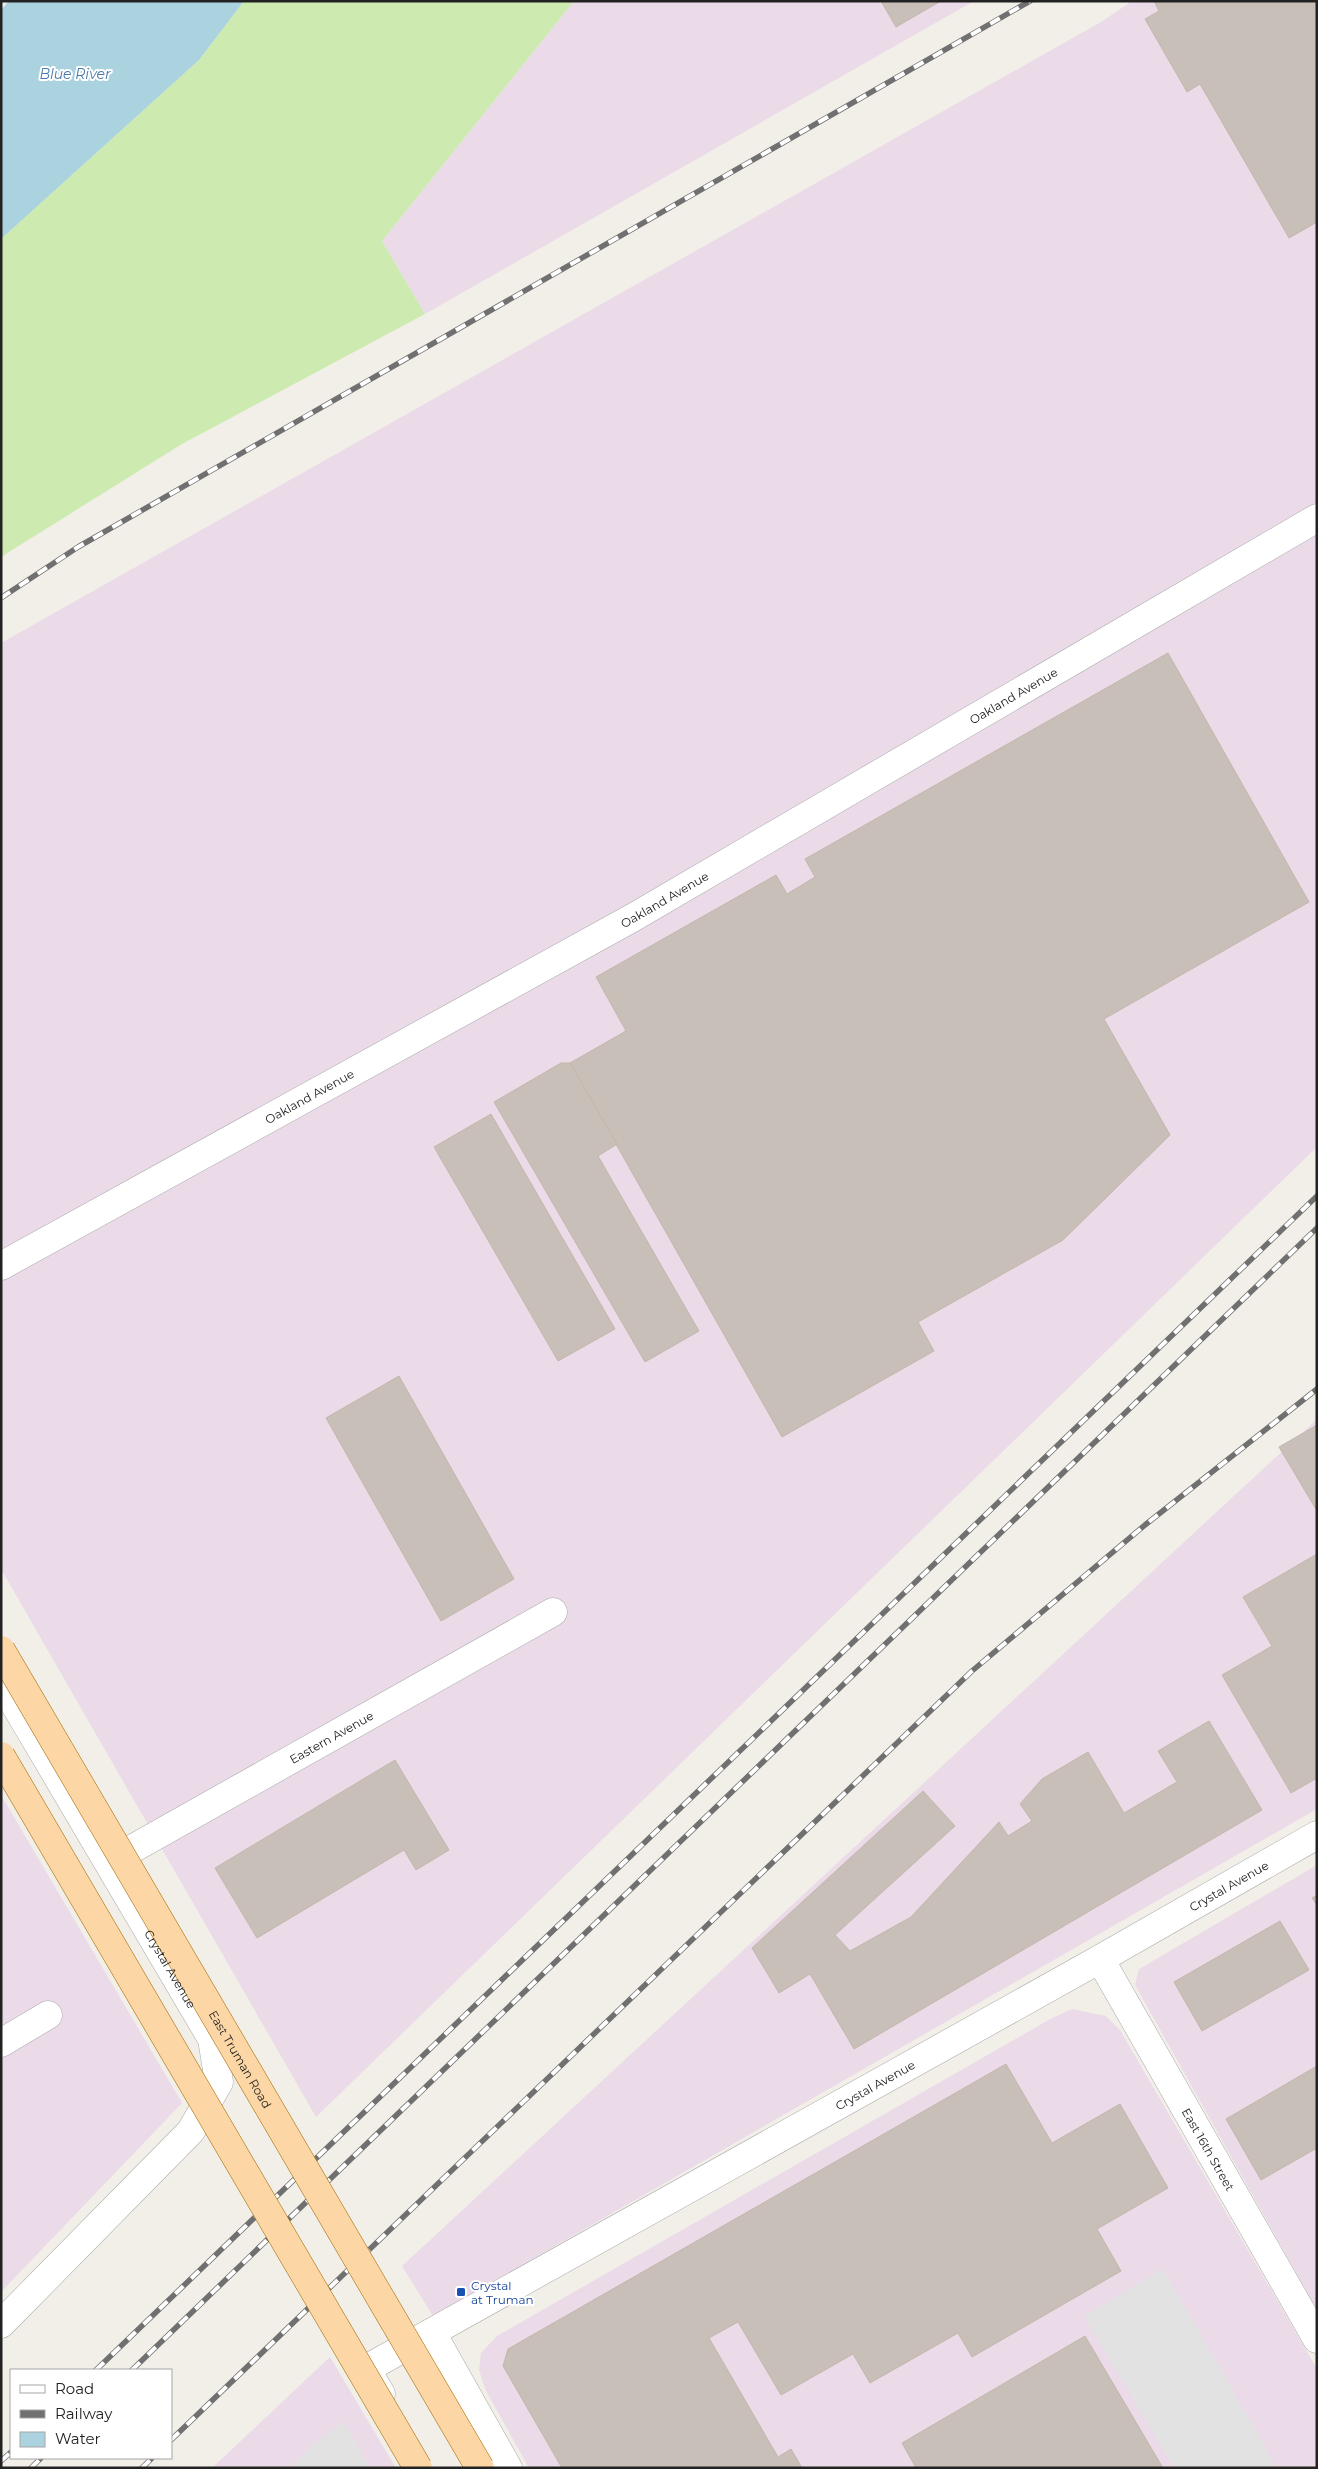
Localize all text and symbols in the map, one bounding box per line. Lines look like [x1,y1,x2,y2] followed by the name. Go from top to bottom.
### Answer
[39,65,111,83] water label: Blue River
[966,664,1060,727] street label: Oakland Avenue
[618,868,711,931] street label: Oakland Avenue
[262,1065,356,1127] street label: Oakland Avenue
[287,1707,376,1767] street label: Eastern Avenue
[1186,1857,1271,1914] street label: Crystal Avenue
[142,1927,200,2011] street label: Crystal Avenue
[206,2007,275,2111] street label: East Truman Road
[832,2057,917,2113] street label: Crystal Avenue
[1179,2105,1238,2193] street label: East 16th Street
[471,2278,534,2307] place label: Crystal at Truman
[455,2286,467,2298] marker: Crystal at Truman
[10,2369,172,2459] legend
[55,2379,94,2398] text: Road
[55,2404,113,2423] text: Railway
[55,2429,101,2448] text: Water

